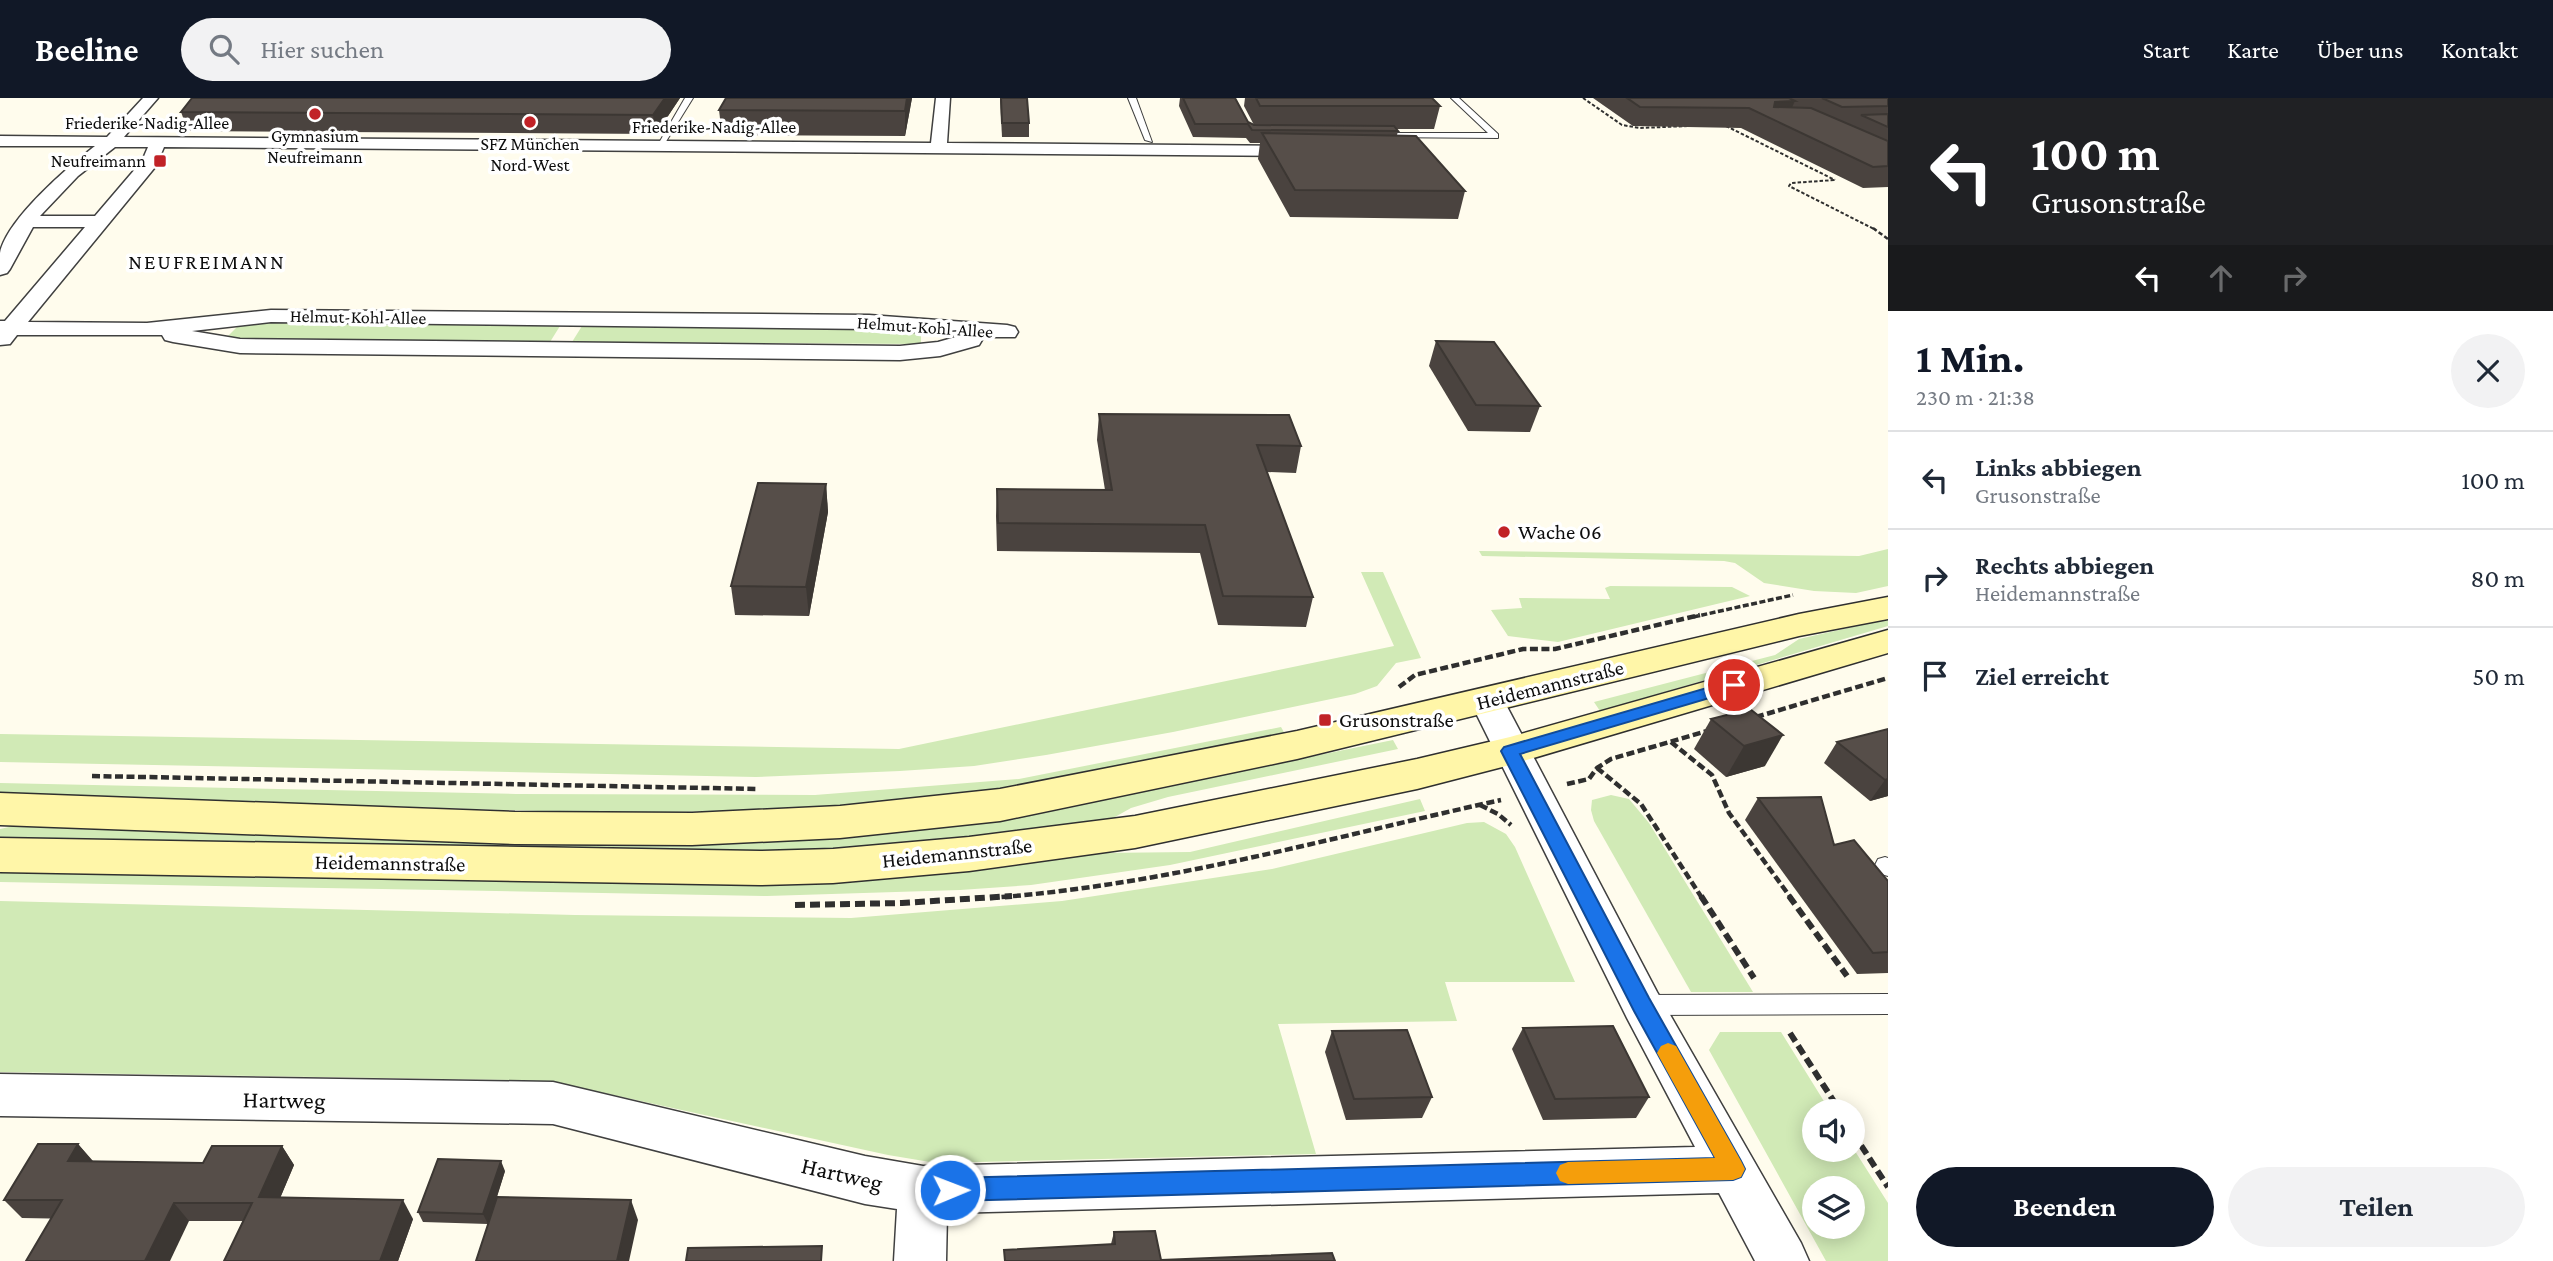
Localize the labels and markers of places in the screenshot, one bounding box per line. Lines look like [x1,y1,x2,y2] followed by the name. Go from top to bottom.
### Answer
[307,106,323,122] marker: Gymnasium Neufreimann
[522,114,538,130] marker: SFZ München Nord-West
[267,126,363,167] place label: Gymnasium Neufreimann
[481,134,580,175] place label: SFZ München Nord-West
[51,151,146,171] place label: Neufreimann
[152,153,168,169] marker: Neufreimann
[1518,520,1602,544] place label: Wache 06
[1496,524,1512,540] marker: Wache 06
[1704,655,1764,715] pin
[1339,708,1454,732] place label: Grusonstraße
[1317,712,1333,728] marker: Grusonstraße

